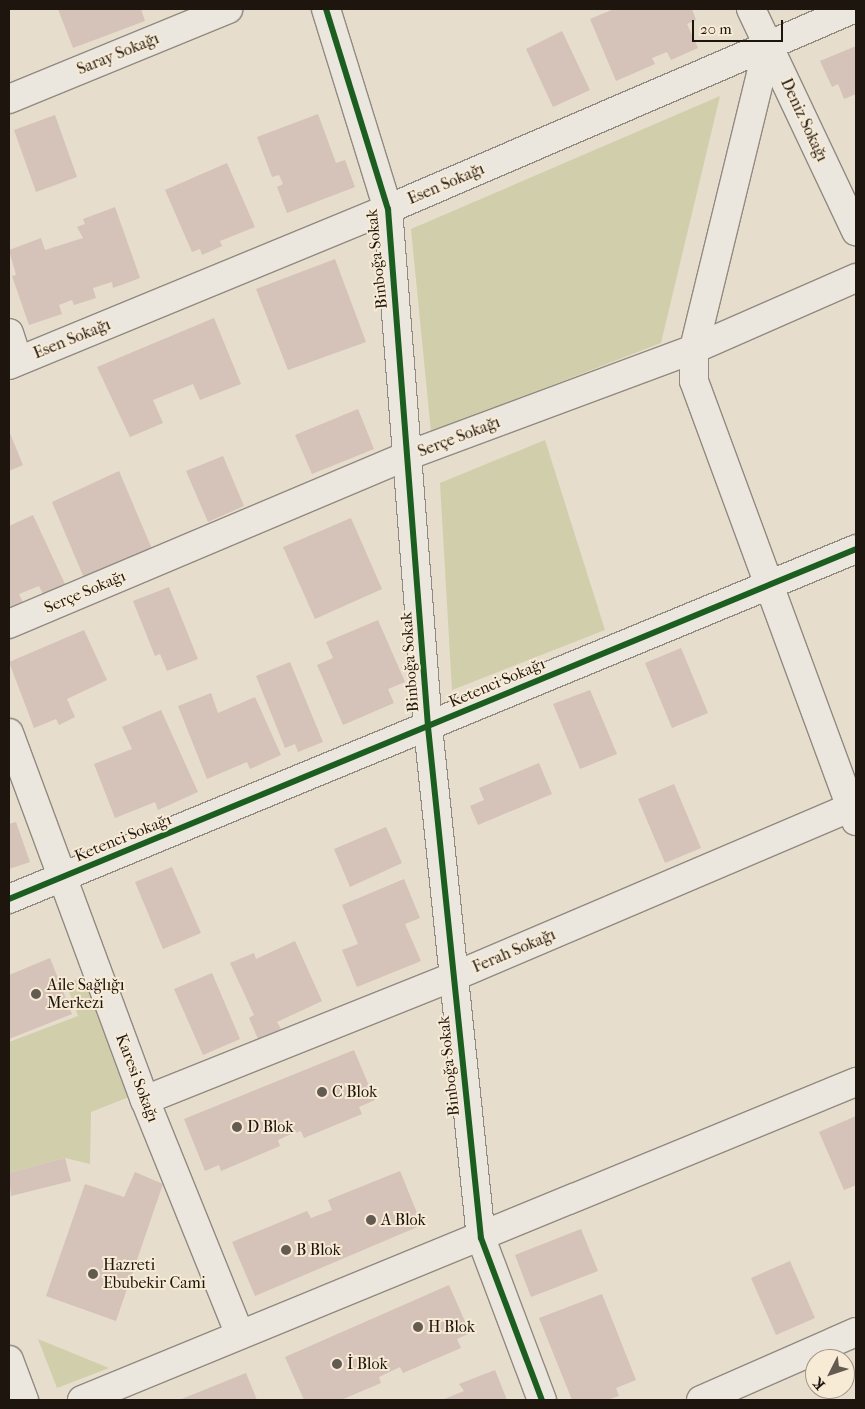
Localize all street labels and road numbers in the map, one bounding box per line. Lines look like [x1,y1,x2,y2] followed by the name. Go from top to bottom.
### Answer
[74,29,162,79] street label: Saray Sokağı
[776,75,832,165] street label: Deniz Sokağı
[405,159,487,209] street label: Esen Sokağı
[362,208,392,310] street label: Binboğa Sokak
[31,315,113,363] street label: Esen Sokağı
[415,413,503,461] street label: Serçe Sokağı
[41,566,129,618] street label: Serçe Sokağı
[397,611,423,713] street label: Binboğa Sokak
[446,654,548,712] street label: Ketenci Sokağı
[72,810,174,866] street label: Ketenci Sokağı
[470,925,558,977] street label: Ferah Sokağı
[434,1015,464,1117] street label: Binboğa Sokak
[111,1031,163,1125] street label: Karesi Sokağı

